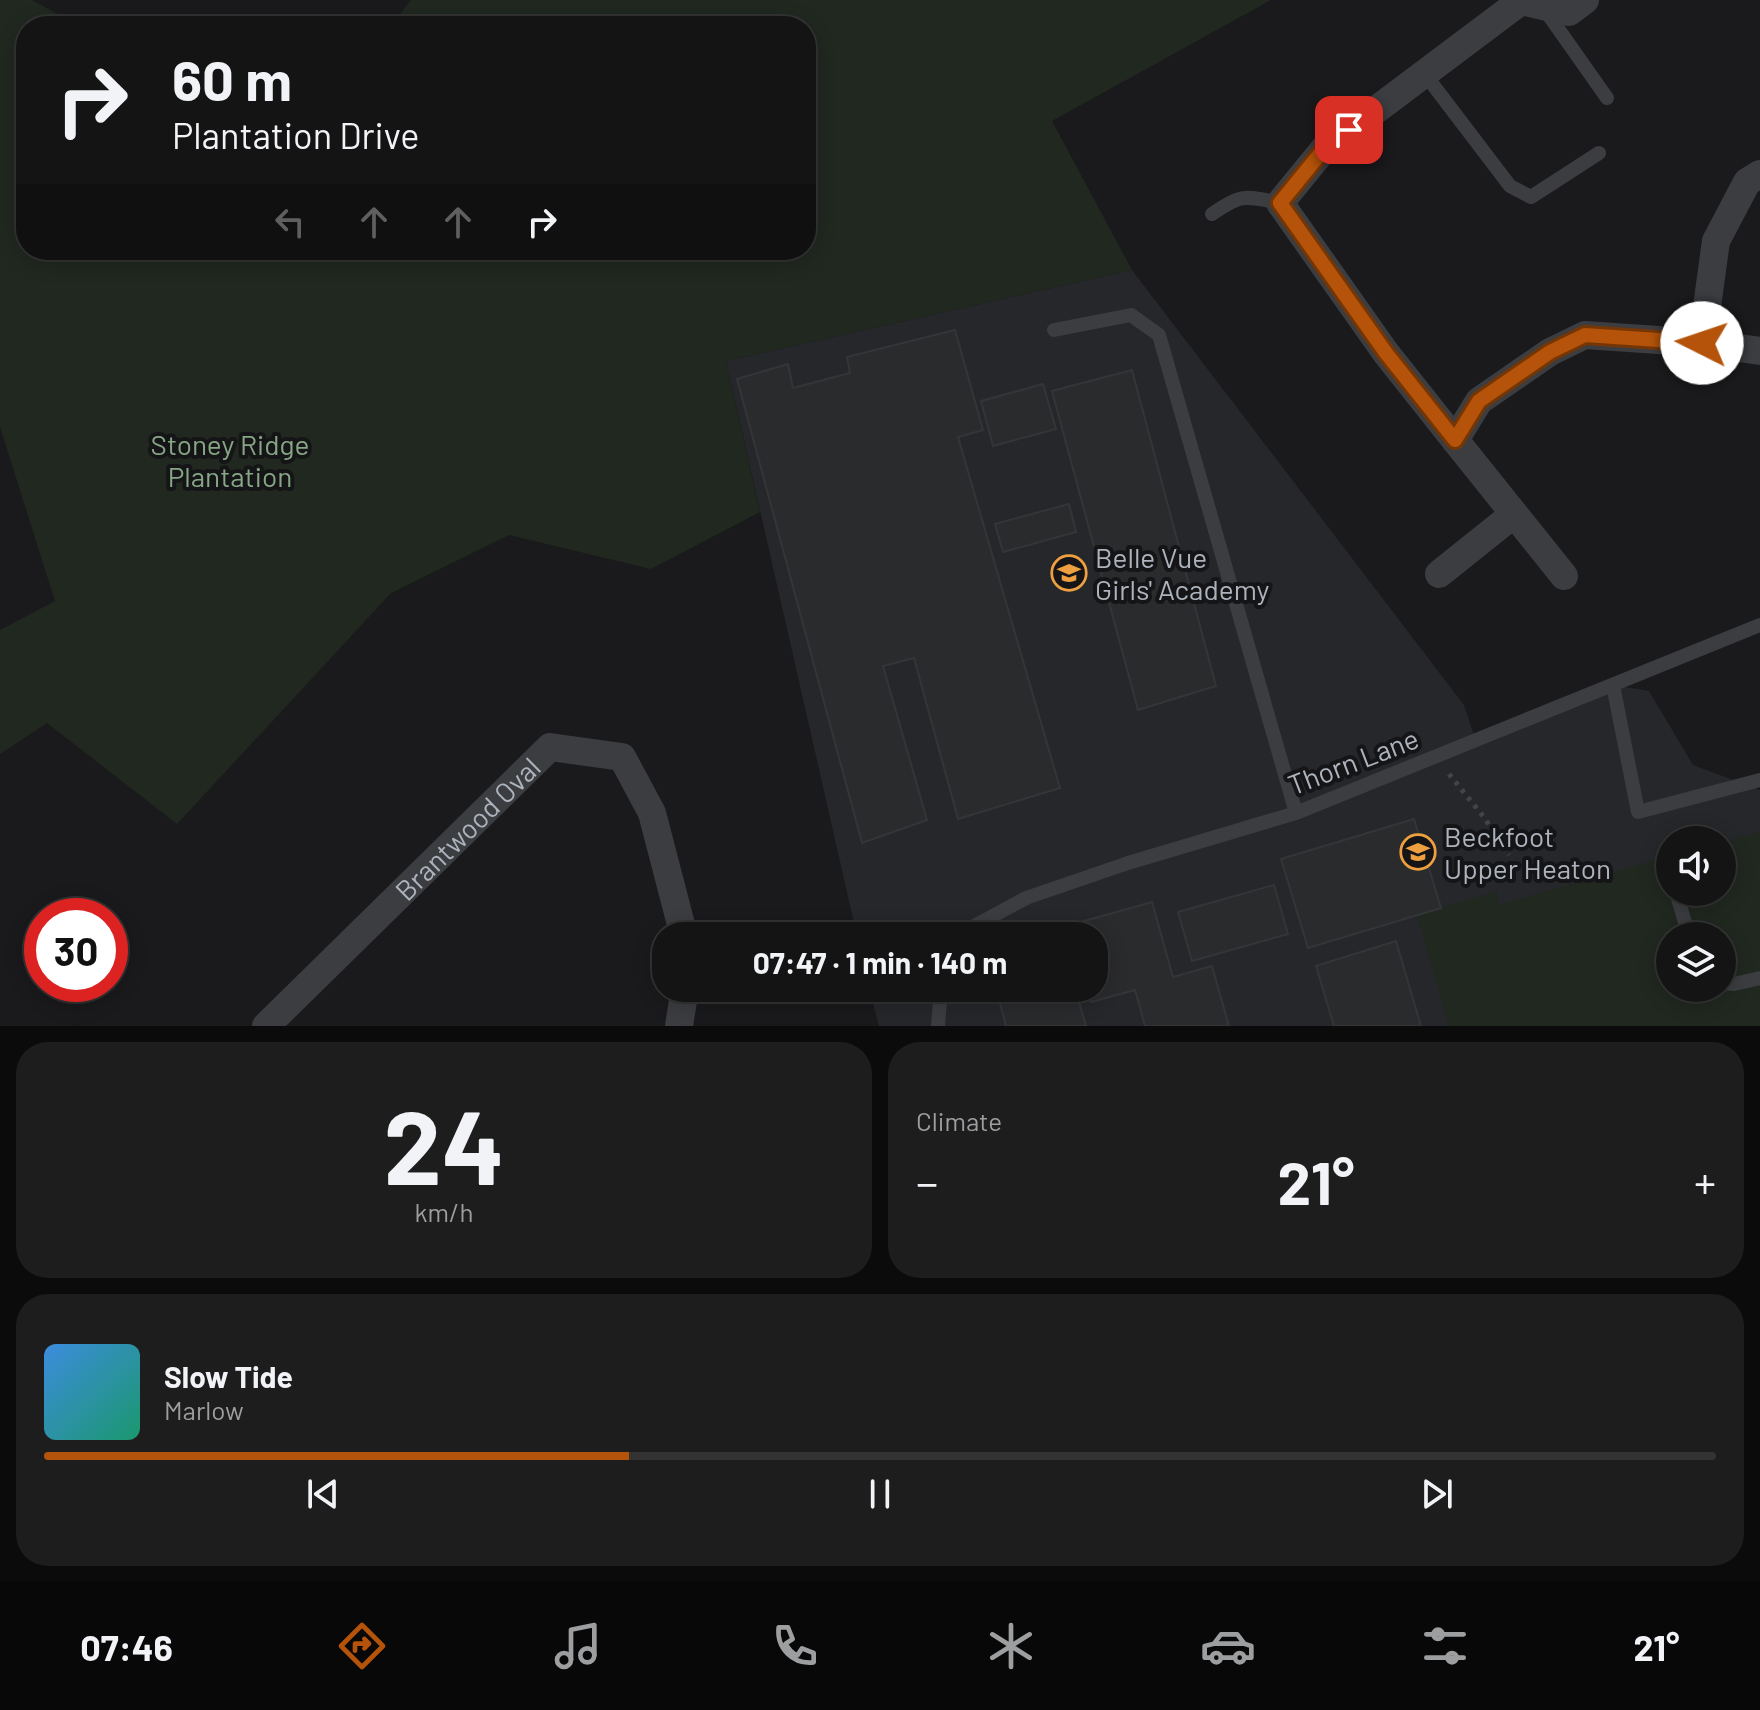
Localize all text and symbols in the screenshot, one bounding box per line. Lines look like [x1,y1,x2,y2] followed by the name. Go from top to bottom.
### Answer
[172,45,292,112] text: 60 m
[40,48,144,152] icon: right
[1315,96,1383,164] pin
[1327,108,1371,152] icon: arrive
[172,113,419,156] text: Plantation Drive
[268,200,312,244] icon: left
[352,200,396,244] icon: ahead
[436,200,480,244] icon: ahead
[520,200,564,244] icon: right
[1660,301,1744,385] position arrow
[151,427,309,493] park label: Stoney Ridge Plantation
[1095,540,1270,606] place label: Belle Vue Girls' Academy
[1050,554,1088,592] school or university icon: Belle Vue Girls' Academy
[1283,721,1423,801] street label: Thorn Lane
[388,750,547,907] street label: Brantwood Oval
[1444,819,1611,885] place label: Beckfoot Upper Heaton
[1656,826,1736,1002] map controls
[1656,826,1736,906] button: sound
[1399,833,1437,871] school or university icon: Beckfoot Upper Heaton
[24,898,128,1002] speed limit sign: 30
[1656,922,1736,1002] button: layers
[753,944,1007,980] text: 07:47 · 1 min · 140 m
[383,1081,505,1206] text: 24
[916,1105,1002,1136] text: Climate
[1277,1145,1355,1217] text: 21°
[916,1155,938,1208] text: −
[1694,1155,1716,1208] text: +
[415,1196,473,1227] text: km/h
[164,1358,293,1394] text: Slow Tide
[164,1394,244,1425] text: Marlow
[301,1472,345,1516] icon: previous
[858,1472,902,1516] icon: pause
[1415,1472,1459,1516] icon: next
[334,1618,390,1674] icon: directions
[550,1618,606,1674] icon: music
[767,1618,823,1674] icon: phone
[983,1618,1039,1674] icon: climate
[1200,1618,1256,1674] icon: car
[1417,1618,1473,1674] icon: filters
[80,1625,173,1668] text: 07:46
[1633,1625,1680,1668] text: 21°

